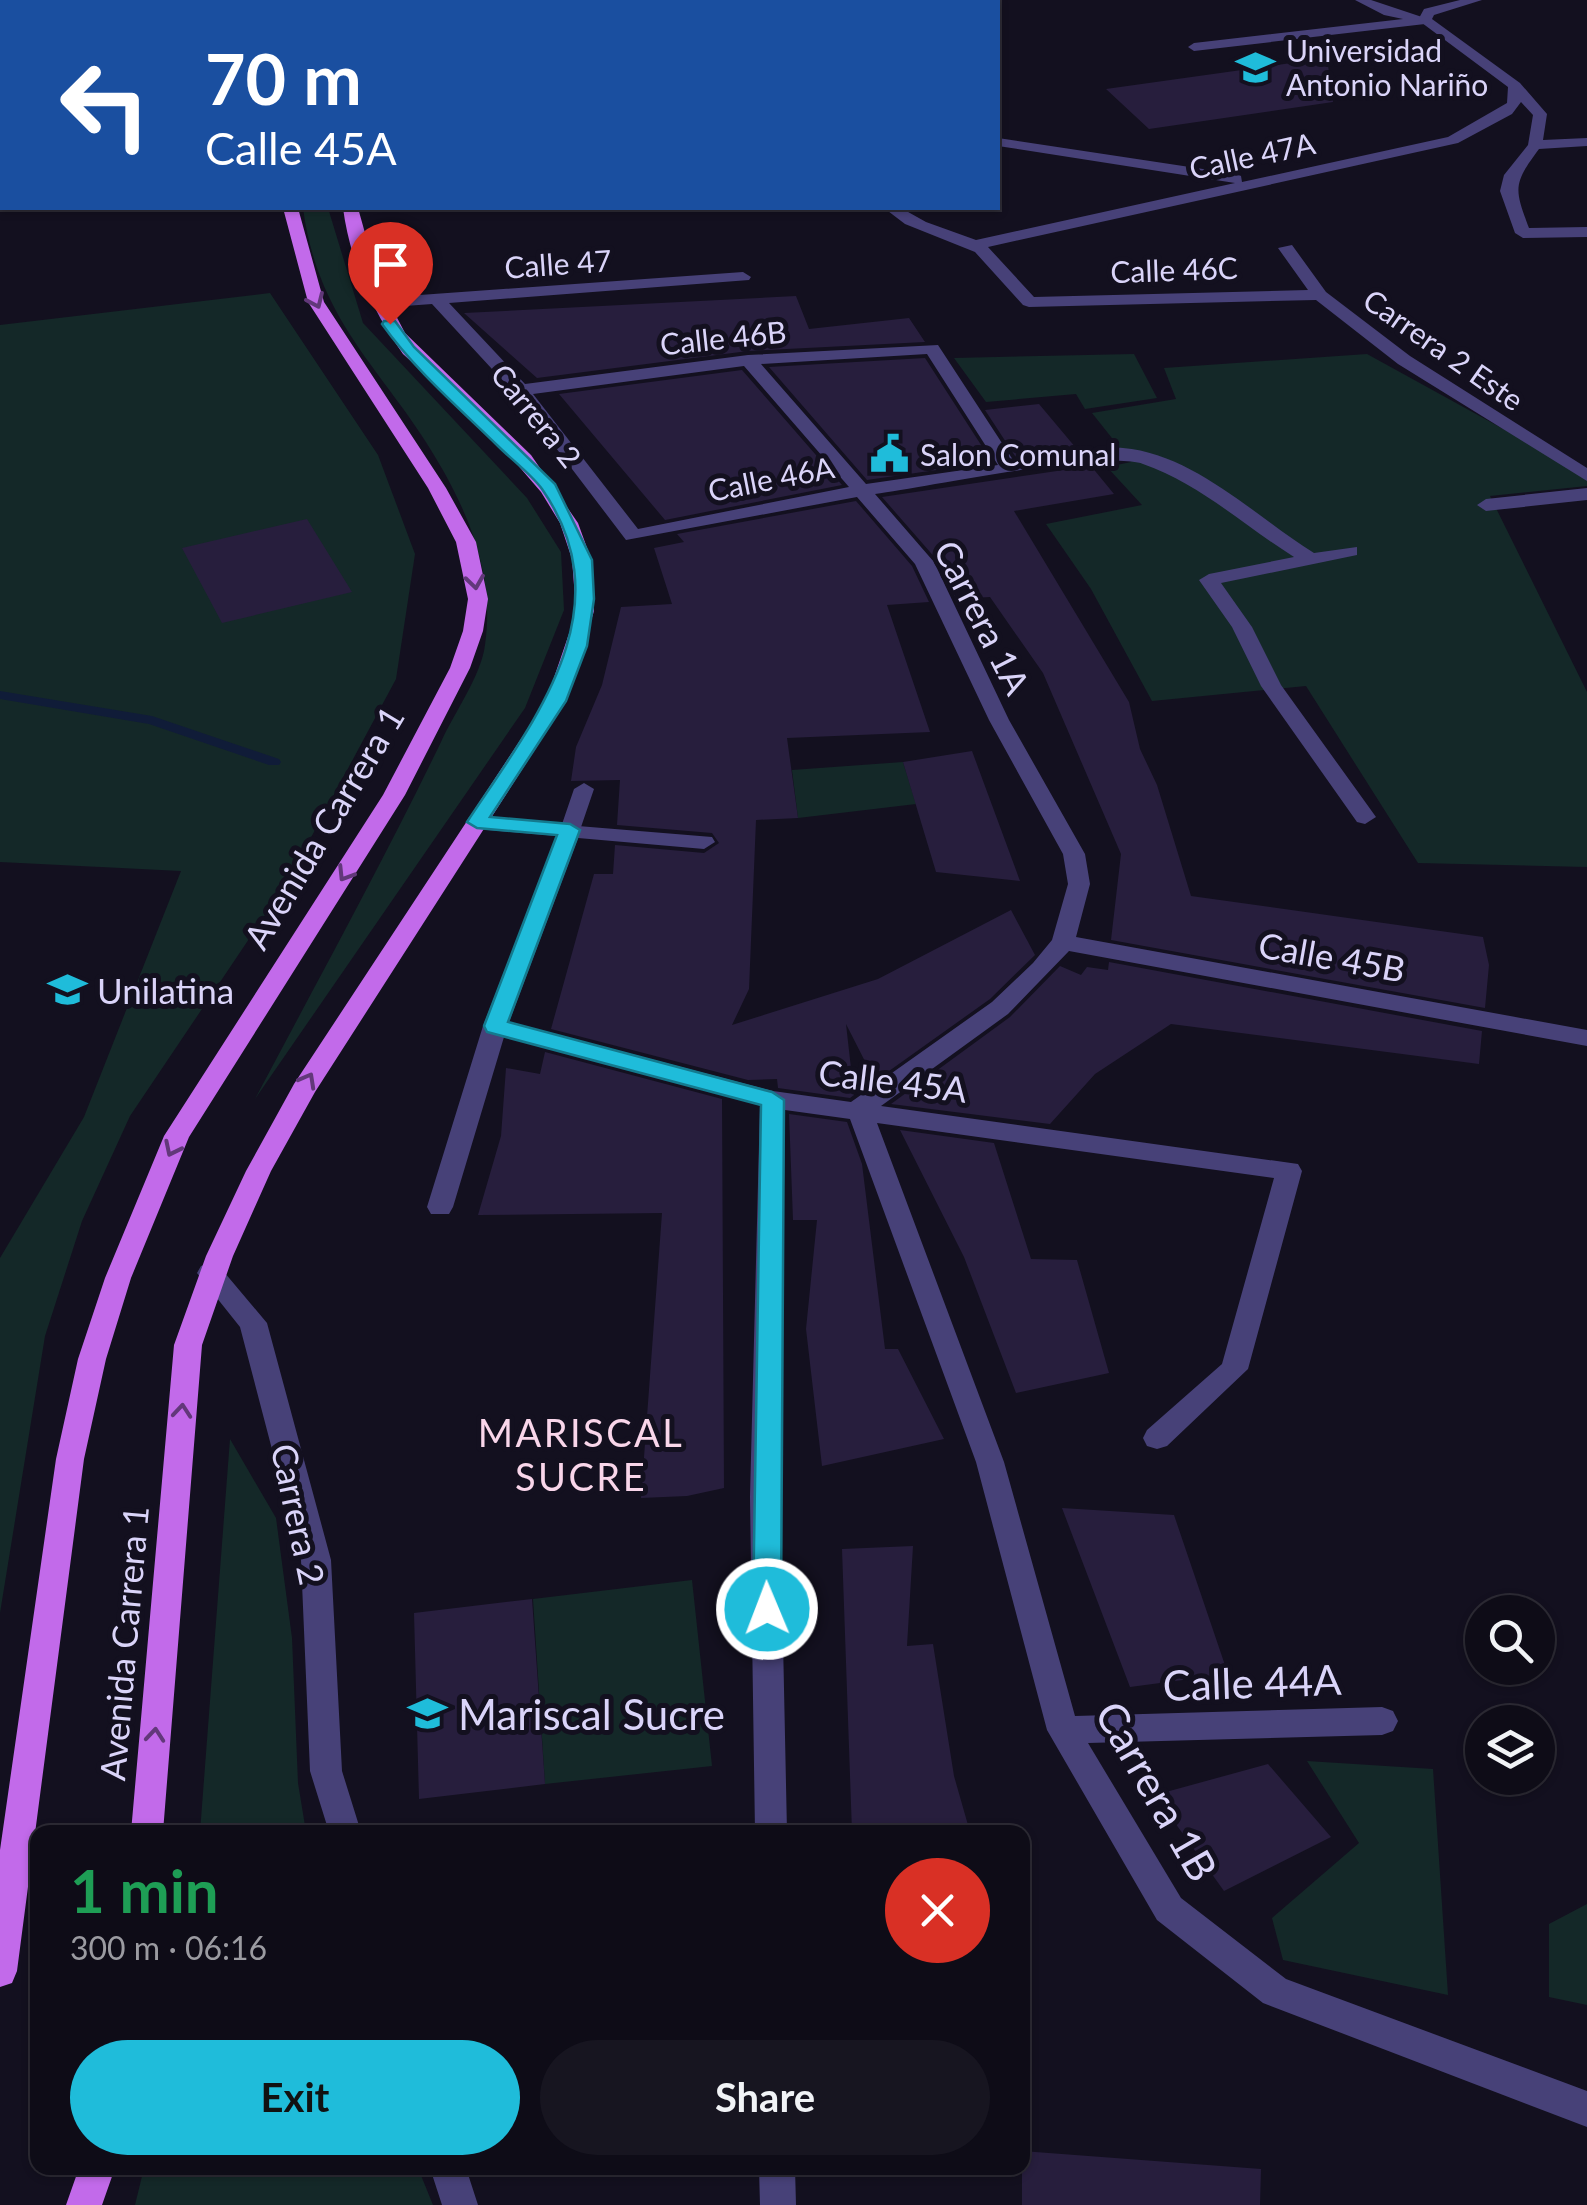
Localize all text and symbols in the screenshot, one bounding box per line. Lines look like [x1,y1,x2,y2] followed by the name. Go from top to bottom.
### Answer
[1286,32,1488,102] place label: Universidad Antonio Nariño
[205,36,362,120] text: 70 m
[40,40,170,170] icon: left
[1235,46,1277,88] school or university icon: Universidad Antonio Nariño
[205,121,397,175] text: Calle 45A
[1186,124,1319,186] street label: Calle 47A
[348,222,433,325] pin
[363,237,418,292] icon: arrive
[503,241,613,285] street label: Calle 47
[1110,249,1238,289] street label: Calle 46C
[1357,281,1531,417] street label: Carrera 2 Este
[304,291,324,309] one-way arrow
[658,312,788,362] street label: Calle 46B
[484,356,590,474] street label: Carrera 2
[869,433,911,475] public building icon: Salon Comunal
[920,436,1116,472] place label: Salon Comunal
[705,448,838,508] street label: Calle 46A
[926,533,1040,701] street label: Carrera 1A
[464,573,485,590] one-way arrow
[234,698,412,956] street label: Avenida Carrera 1
[339,863,358,881] one-way arrow
[1255,922,1409,990] street label: Calle 45B
[46,969,88,1011] school or university icon: Unilatina
[97,969,234,1011] place label: Unilatina
[816,1050,970,1110] street label: Calle 45A
[295,1073,315,1091] one-way arrow
[165,1138,184,1156] one-way arrow
[171,1403,193,1419] one-way arrow
[478,1409,684,1499] district label: MARISCAL SUCRE
[264,1440,334,1588] street label: Carrera 2
[90,1504,156,1782] street label: Avenida Carrera 1
[715,1557,819,1661] position arrow
[1465,1595,1555,1795] map controls
[1465,1595,1555,1685] button: search
[1162,1654,1343,1710] street label: Calle 44A
[458,1689,725,1739] place label: Mariscal Sucre
[1086,1692,1228,1890] street label: Carrera 1B
[407,1693,449,1735] school or university icon: Mariscal Sucre
[1465,1705,1555,1795] button: layers
[144,1727,166,1743] one-way arrow
[70,1854,219,1926] text: 1 min
[885,1858,990,1963] button: close
[70,1928,267,1967] text: 300 m · 06:16
[70,2040,520,2155] button: Exit
[540,2040,990,2155] button: Share

